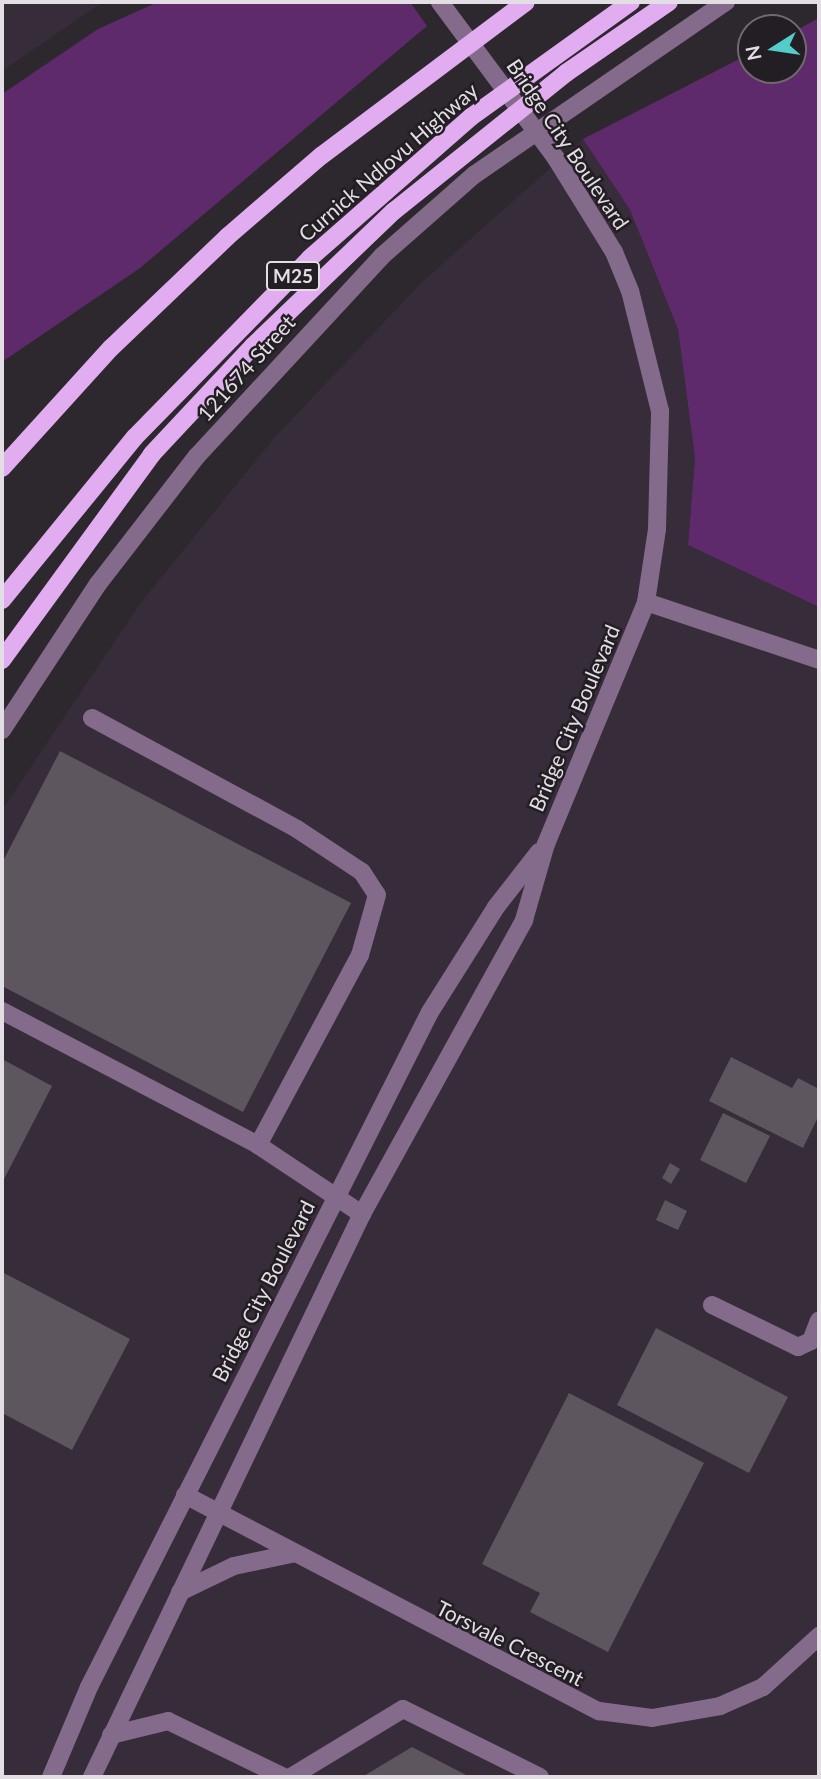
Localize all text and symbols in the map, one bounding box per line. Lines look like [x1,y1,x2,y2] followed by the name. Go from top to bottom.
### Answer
[737,14,807,84] north arrow
[740,44,766,63] text: N
[501,54,635,234] street label: Bridge City Boulevard
[293,77,483,247] street label: Curnick Ndlovu Highway
[265,260,321,292] road number: M25
[192,310,300,426] street label: 121674 Street
[523,621,625,815] street label: Bridge City Boulevard
[206,1196,320,1386] street label: Bridge City Boulevard
[432,1595,588,1691] street label: Torsvale Crescent

